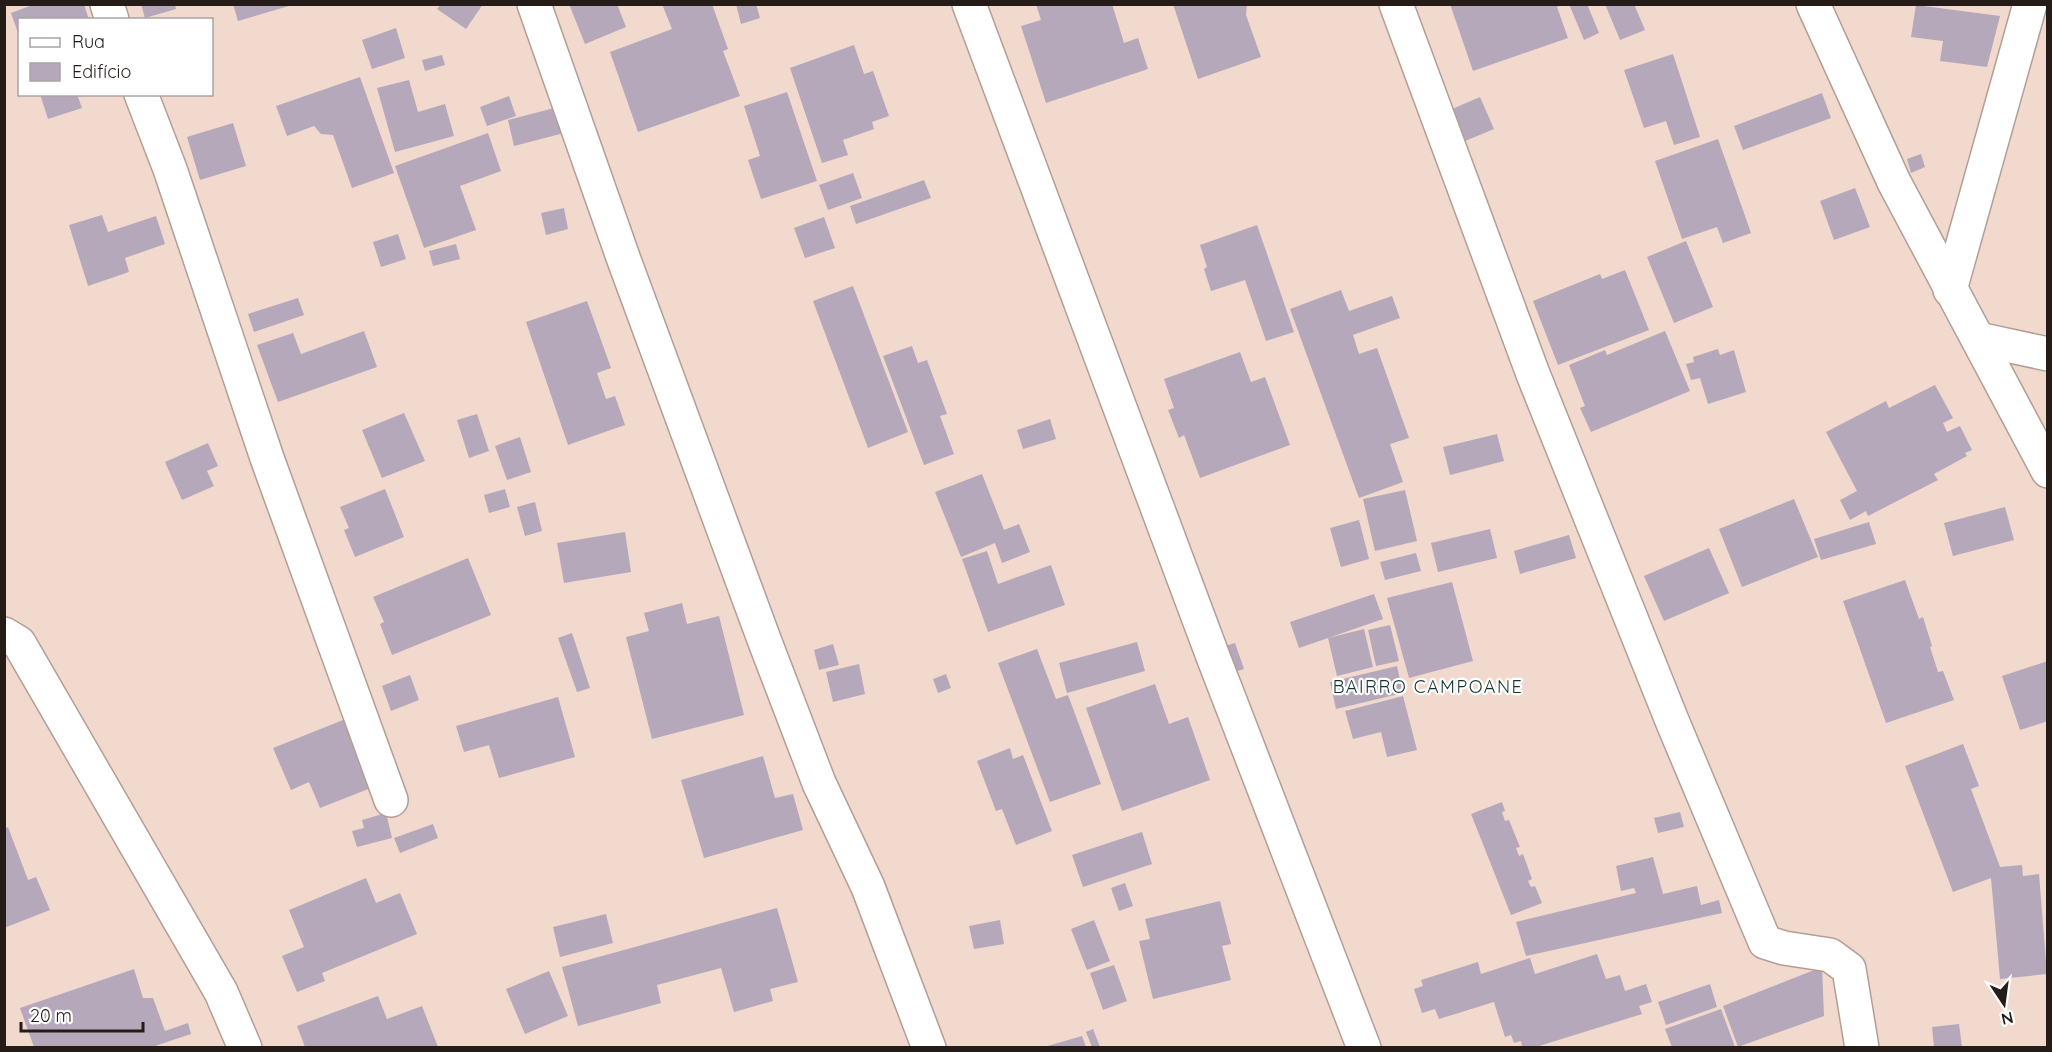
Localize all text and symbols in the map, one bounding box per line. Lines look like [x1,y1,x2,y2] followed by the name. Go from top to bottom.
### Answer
[18,18,213,96] legend
[72,30,105,53] text: Rua
[72,60,131,83] text: Edifício
[1333,675,1523,698] district label: BAIRRO CAMPOANE
[1974,974,2034,1034] north arrow
[21,995,142,1033] scale bar
[30,1004,72,1027] text: 20 m
[1999,1008,2015,1030] text: N

